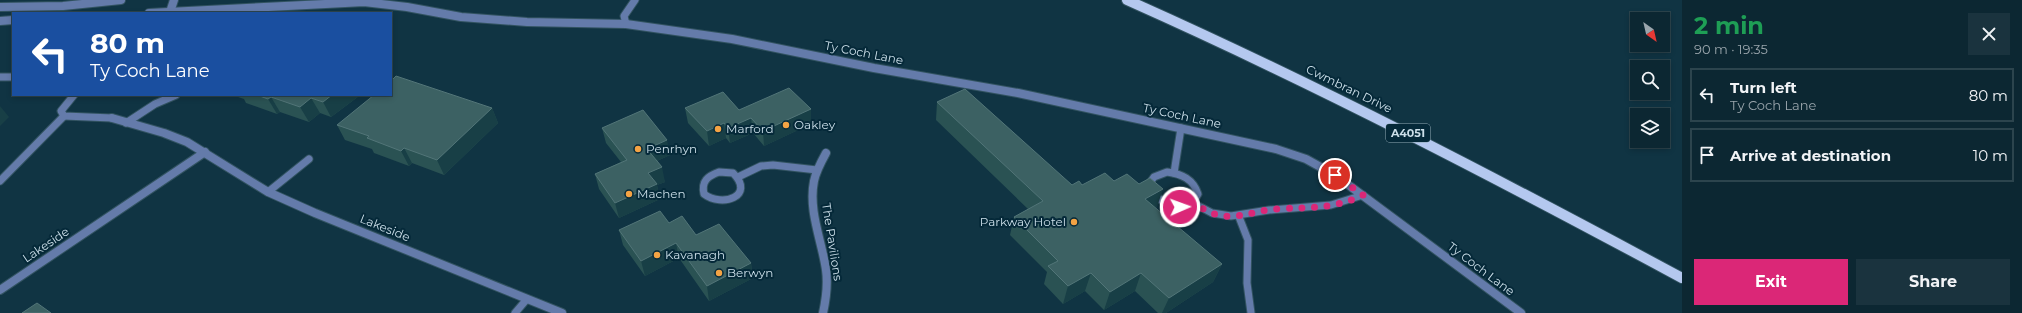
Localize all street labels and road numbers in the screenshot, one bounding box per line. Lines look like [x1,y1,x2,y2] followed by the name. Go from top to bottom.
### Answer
[824,38,905,67] street label: Ty Coch Lane
[1304,61,1395,116] street label: Cwmbran Drive
[1142,100,1223,131] street label: Ty Coch Lane
[1386,124,1430,142] road number: A4051
[819,202,846,282] street label: The Pavilions
[358,211,412,244] street label: Lakeside
[20,224,72,266] street label: Lakeside
[1445,239,1518,299] street label: Ty Coch Lane

